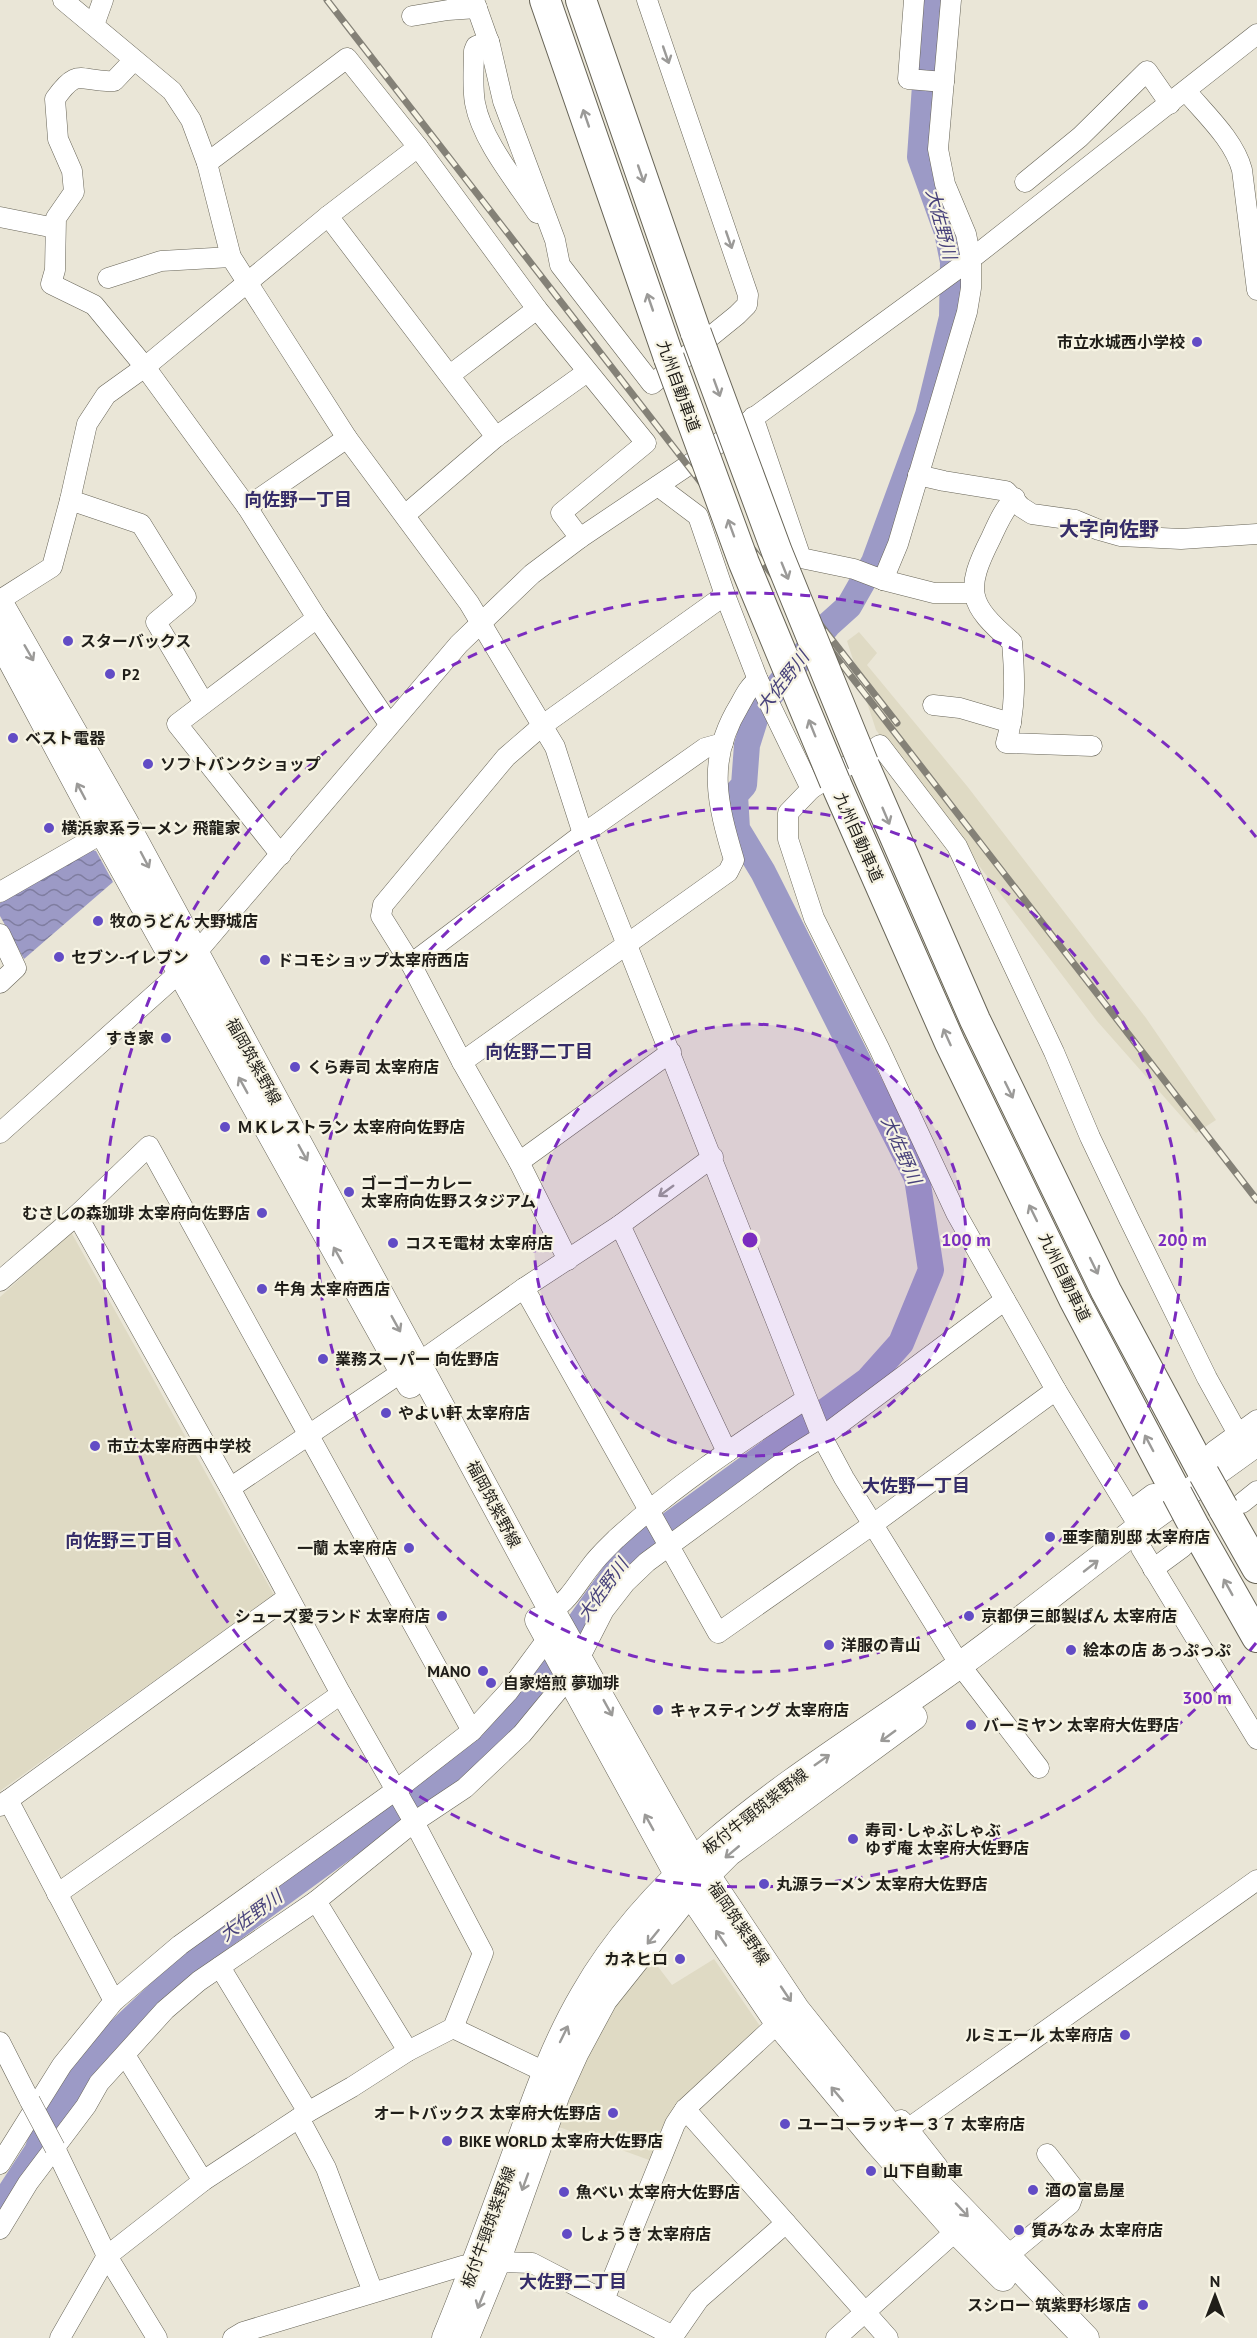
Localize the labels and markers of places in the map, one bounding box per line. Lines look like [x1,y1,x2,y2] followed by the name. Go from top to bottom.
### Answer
[1057,332,1185,352] place label: 市立水城西小学校
[1190,335,1204,349] marker: 市立水城西小学校
[80,631,191,651] place label: スターバックス
[61,634,75,648] marker: スターバックス
[122,664,140,684] place label: P2
[103,667,117,681] marker: P2
[25,728,106,748] place label: ベスト電器
[6,731,20,745] marker: ベスト電器
[160,754,321,774] place label: ソフトバンクショップ
[141,757,155,771] marker: ソフトバンクショップ
[61,818,240,838] place label: 横浜家系ラーメン 飛龍家
[42,821,56,835] marker: 横浜家系ラーメン 飛龍家
[110,911,258,931] place label: 牧のうどん 大野城店
[91,914,105,928] marker: 牧のうどん 大野城店
[71,947,189,967] place label: セブン-イレブン
[52,950,66,964] marker: セブン-イレブン
[277,950,469,970] place label: ドコモショップ太宰府西店
[258,953,272,967] marker: ドコモショップ太宰府西店
[106,1028,154,1048] place label: すき家
[159,1031,173,1045] marker: すき家
[307,1057,439,1077] place label: くら寿司 太宰府店
[288,1060,302,1074] marker: くら寿司 太宰府店
[237,1117,465,1137] place label: ＭＫレストラン 太宰府向佐野店
[218,1120,232,1134] marker: ＭＫレストラン 太宰府向佐野店
[361,1173,536,1211] place label: ゴーゴーカレー 太宰府向佐野スタジアム
[342,1185,356,1199] marker: ゴーゴーカレー 太宰府向佐野スタジアム
[22,1203,250,1223] place label: むさしの森珈琲 太宰府向佐野店
[255,1206,269,1220] marker: むさしの森珈琲 太宰府向佐野店
[740,1230,760,1250] centre of rings
[405,1233,553,1253] place label: コスモ電材 太宰府店
[386,1236,400,1250] marker: コスモ電材 太宰府店
[274,1279,390,1299] place label: 牛角 太宰府西店
[255,1282,269,1296] marker: 牛角 太宰府西店
[335,1349,499,1369] place label: 業務スーパー 向佐野店
[316,1352,330,1366] marker: 業務スーパー 向佐野店
[398,1403,530,1423] place label: やよい軒 太宰府店
[379,1406,393,1420] marker: やよい軒 太宰府店
[107,1436,251,1456] place label: 市立太宰府西中学校
[88,1439,102,1453] marker: 市立太宰府西中学校
[1062,1527,1210,1547] place label: 亜李蘭別邸 太宰府店
[1043,1530,1057,1544] marker: 亜李蘭別邸 太宰府店
[297,1538,397,1558] place label: 一蘭 太宰府店
[402,1541,416,1555] marker: 一蘭 太宰府店
[235,1606,430,1626] place label: シューズ愛ランド 太宰府店
[981,1606,1177,1626] place label: 京都伊三郎製ぱん 太宰府店
[435,1609,449,1623] marker: シューズ愛ランド 太宰府店
[962,1609,976,1623] marker: 京都伊三郎製ぱん 太宰府店
[841,1635,921,1655] place label: 洋服の青山
[822,1638,836,1652] marker: 洋服の青山
[1083,1640,1231,1660] place label: 絵本の店 あっぷっぷ
[1064,1643,1078,1657] marker: 絵本の店 あっぷっぷ
[427,1661,471,1681] place label: MANO
[476,1664,490,1678] marker: MANO
[503,1673,619,1693] place label: 自家焙煎 夢珈琲
[484,1676,498,1690] marker: 自家焙煎 夢珈琲
[670,1700,849,1720] place label: キャスティング 太宰府店
[651,1703,665,1717] marker: キャスティング 太宰府店
[983,1715,1179,1735] place label: バーミヤン 太宰府大佐野店
[964,1718,978,1732] marker: バーミヤン 太宰府大佐野店
[865,1820,1029,1858] place label: 寿司･しゃぶしゃぶ ゆず庵 太宰府大佐野店
[846,1832,860,1846] marker: 寿司･しゃぶしゃぶ ゆず庵 太宰府大佐野店
[776,1874,987,1894] place label: 丸源ラーメン 太宰府大佐野店
[757,1877,771,1891] marker: 丸源ラーメン 太宰府大佐野店
[604,1949,668,1969] place label: カネヒロ
[673,1952,687,1966] marker: カネヒロ
[965,2025,1113,2045] place label: ルミエール 太宰府店
[1118,2028,1132,2042] marker: ルミエール 太宰府店
[373,2103,601,2123] place label: オートバックス 太宰府大佐野店
[606,2106,620,2120] marker: オートバックス 太宰府大佐野店
[797,2114,1025,2134] place label: ユーコーラッキー３７ 太宰府店
[778,2117,792,2131] marker: ユーコーラッキー３７ 太宰府店
[459,2131,663,2151] place label: BIKE WORLD 太宰府大佐野店
[440,2134,454,2148] marker: BIKE WORLD 太宰府大佐野店
[883,2161,963,2181] place label: 山下自動車
[864,2164,878,2178] marker: 山下自動車
[1045,2180,1125,2200] place label: 酒の富島屋
[576,2182,740,2202] place label: 魚べい 太宰府大佐野店
[1026,2183,1040,2197] marker: 酒の富島屋
[557,2185,571,2199] marker: 魚べい 太宰府大佐野店
[1031,2220,1163,2240] place label: 質みなみ 太宰府店
[1012,2223,1026,2237] marker: 質みなみ 太宰府店
[579,2224,711,2244] place label: しょうき 太宰府店
[560,2227,574,2241] marker: しょうき 太宰府店
[967,2295,1131,2315] place label: スシロー 筑紫野杉塚店
[1136,2298,1150,2312] marker: スシロー 筑紫野杉塚店

